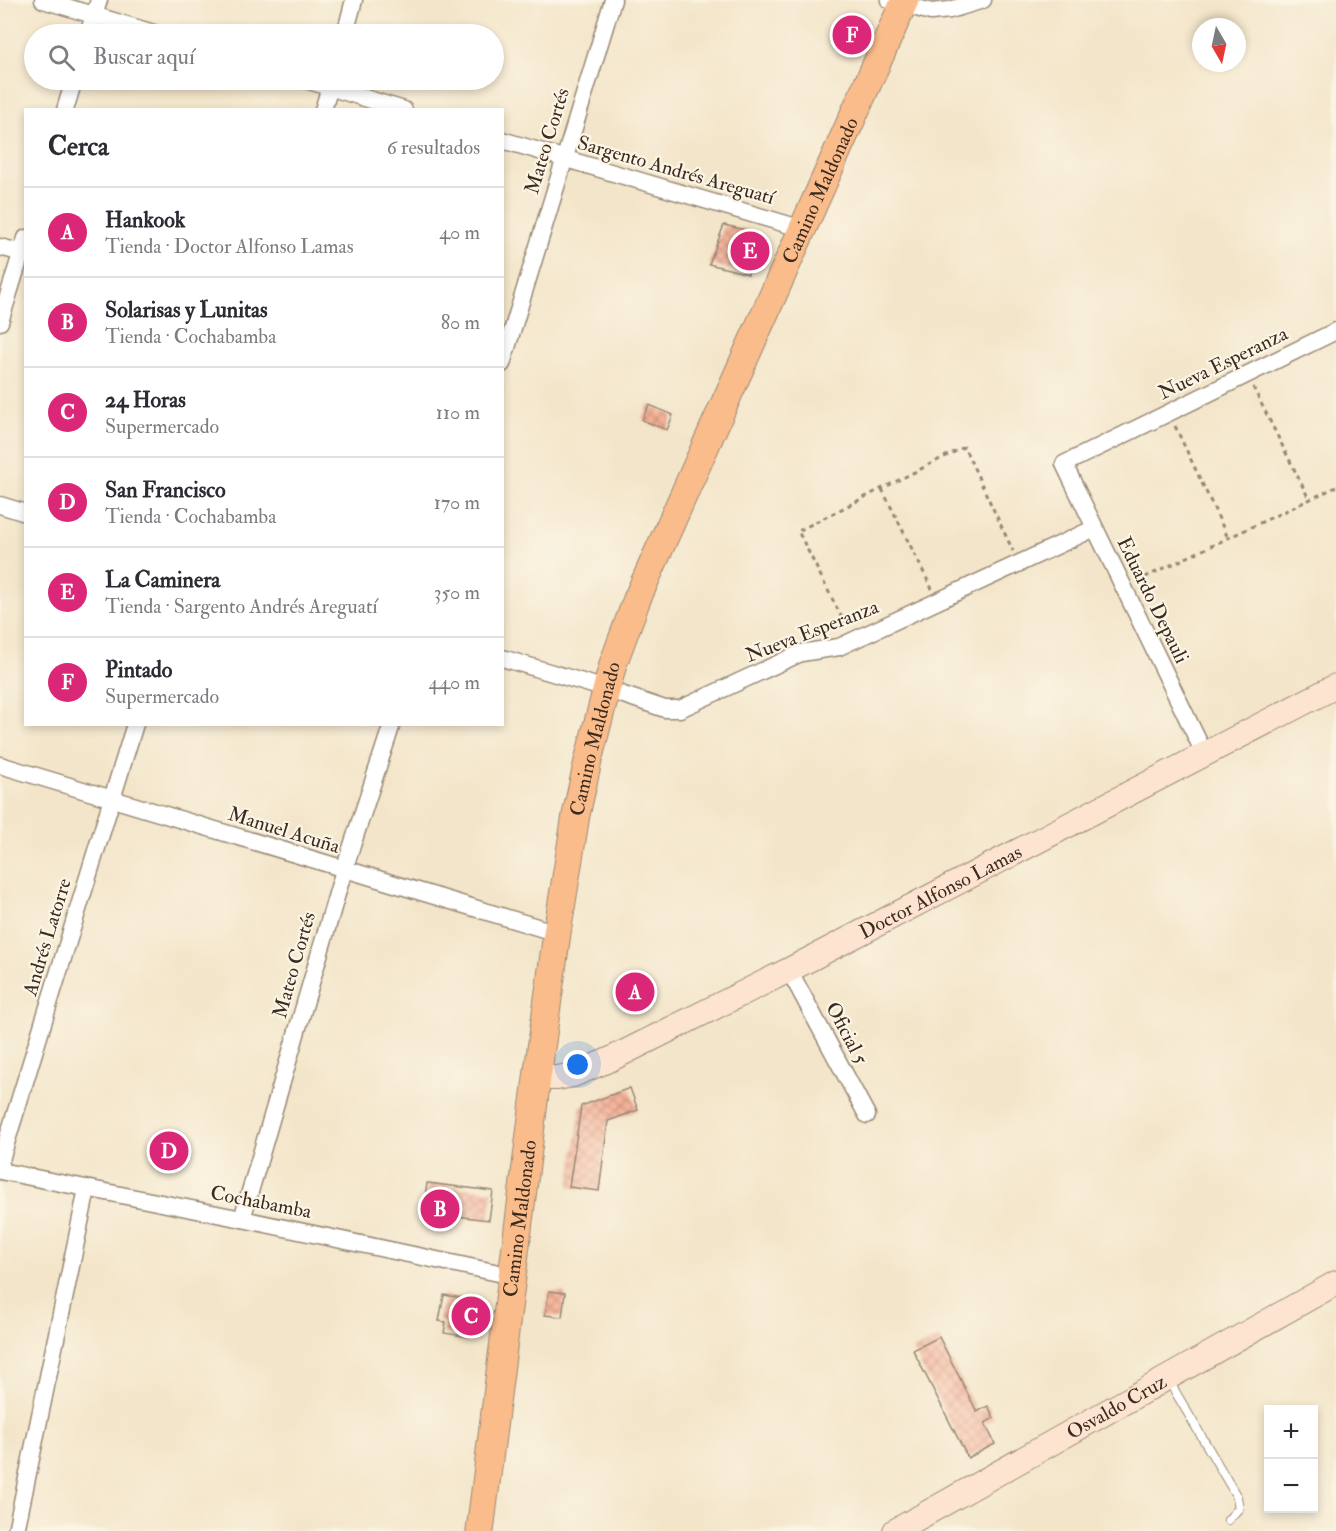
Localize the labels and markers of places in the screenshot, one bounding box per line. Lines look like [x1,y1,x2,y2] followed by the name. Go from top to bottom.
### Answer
[832,12,872,57] pin: F
[730,228,770,274] pin: E
[616,970,654,1014] pin: A
[150,1128,188,1174] pin: D
[420,1186,460,1232] pin: B
[452,1294,490,1338] pin: C

